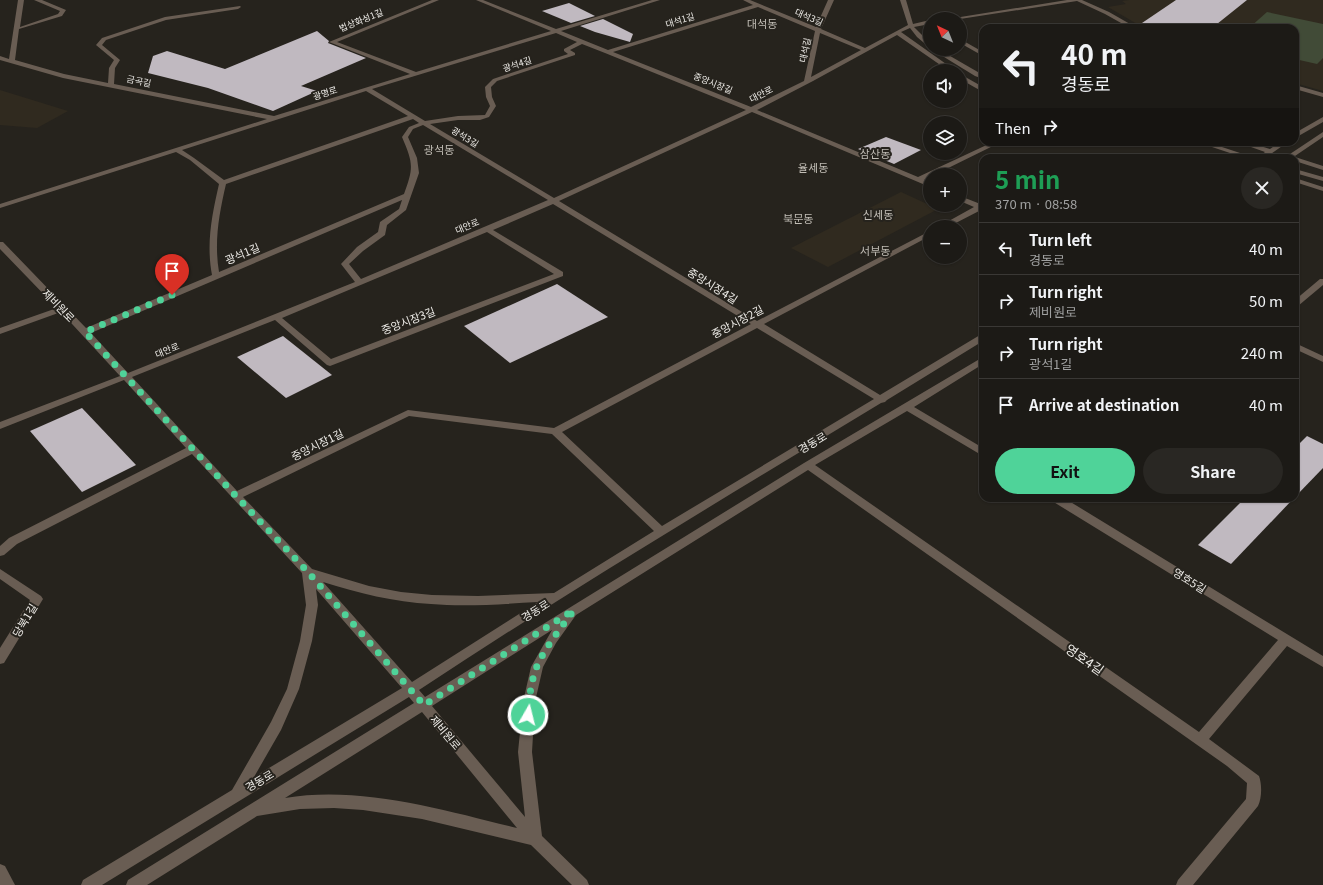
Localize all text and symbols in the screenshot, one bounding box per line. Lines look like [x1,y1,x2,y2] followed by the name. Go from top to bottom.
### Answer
[337,5,385,35] street label: 법상화성1길
[793,5,825,29] street label: 대석3길
[664,9,696,31] street label: 대석1길
[923,12,967,56] north arrow
[923,12,967,264] map controls
[747,15,777,31] district label: 대석동
[1061,33,1127,73] text: 40 m
[796,36,814,64] street label: 대석길
[995,40,1047,92] icon: left
[501,53,533,75] street label: 광석4길
[923,64,967,108] button: sound
[691,69,735,97] street label: 중앙시장길
[1061,70,1111,96] text: 경동로
[125,72,153,90] street label: 금곡길
[311,83,339,103] street label: 광명로
[747,83,775,105] street label: 대안로
[923,116,967,160] button: layers
[1039,116,1061,138] icon: right
[995,117,1031,138] text: Then
[449,124,481,150] street label: 광석3길
[424,141,454,157] district label: 광석동
[860,145,890,161] district label: 삼산동
[798,159,828,175] district label: 율세동
[995,161,1060,196] text: 5 min
[1241,167,1283,209] button: close
[923,168,967,212] button: +
[995,194,1077,213] text: 370 m · 08:58
[863,206,893,222] district label: 신세동
[783,210,813,226] district label: 북문동
[453,215,481,237] street label: 대안로
[923,220,967,264] button: −
[1029,229,1092,250] text: Turn left
[995,238,1017,260] icon: left
[1249,238,1283,259] text: 40 m
[222,239,262,267] street label: 광석1길
[860,242,890,258] district label: 서부동
[1029,250,1065,269] text: 경동로
[155,254,189,295] pin
[161,260,183,282] icon: arrive
[685,263,741,307] street label: 중앙시장4길
[1029,281,1103,302] text: Turn right
[39,285,79,325] street label: 제비원로
[995,290,1017,312] icon: right
[1249,290,1283,311] text: 50 m
[708,301,766,341] street label: 중앙시장2길
[379,302,437,338] street label: 중앙시장3길
[1029,302,1077,321] text: 제비원로
[1029,333,1103,354] text: Turn right
[153,339,181,361] street label: 대안로
[995,342,1017,364] icon: right
[1241,342,1283,363] text: 240 m
[1029,354,1072,373] text: 광석1길
[995,394,1017,416] icon: arrive
[1029,394,1179,415] text: Arrive at destination
[1249,394,1283,415] text: 40 m
[288,424,346,464] street label: 중앙시장1길
[795,427,829,457] street label: 경동로
[995,448,1135,494] button: Exit
[1143,448,1283,494] button: Share
[1170,564,1210,596] street label: 영호5길
[518,595,552,625] street label: 경동로
[8,600,40,640] street label: 당북1길
[1062,639,1108,679] street label: 영호4길
[507,694,549,736] position arrow
[427,711,465,753] street label: 제비원로
[242,765,276,795] street label: 경동로

